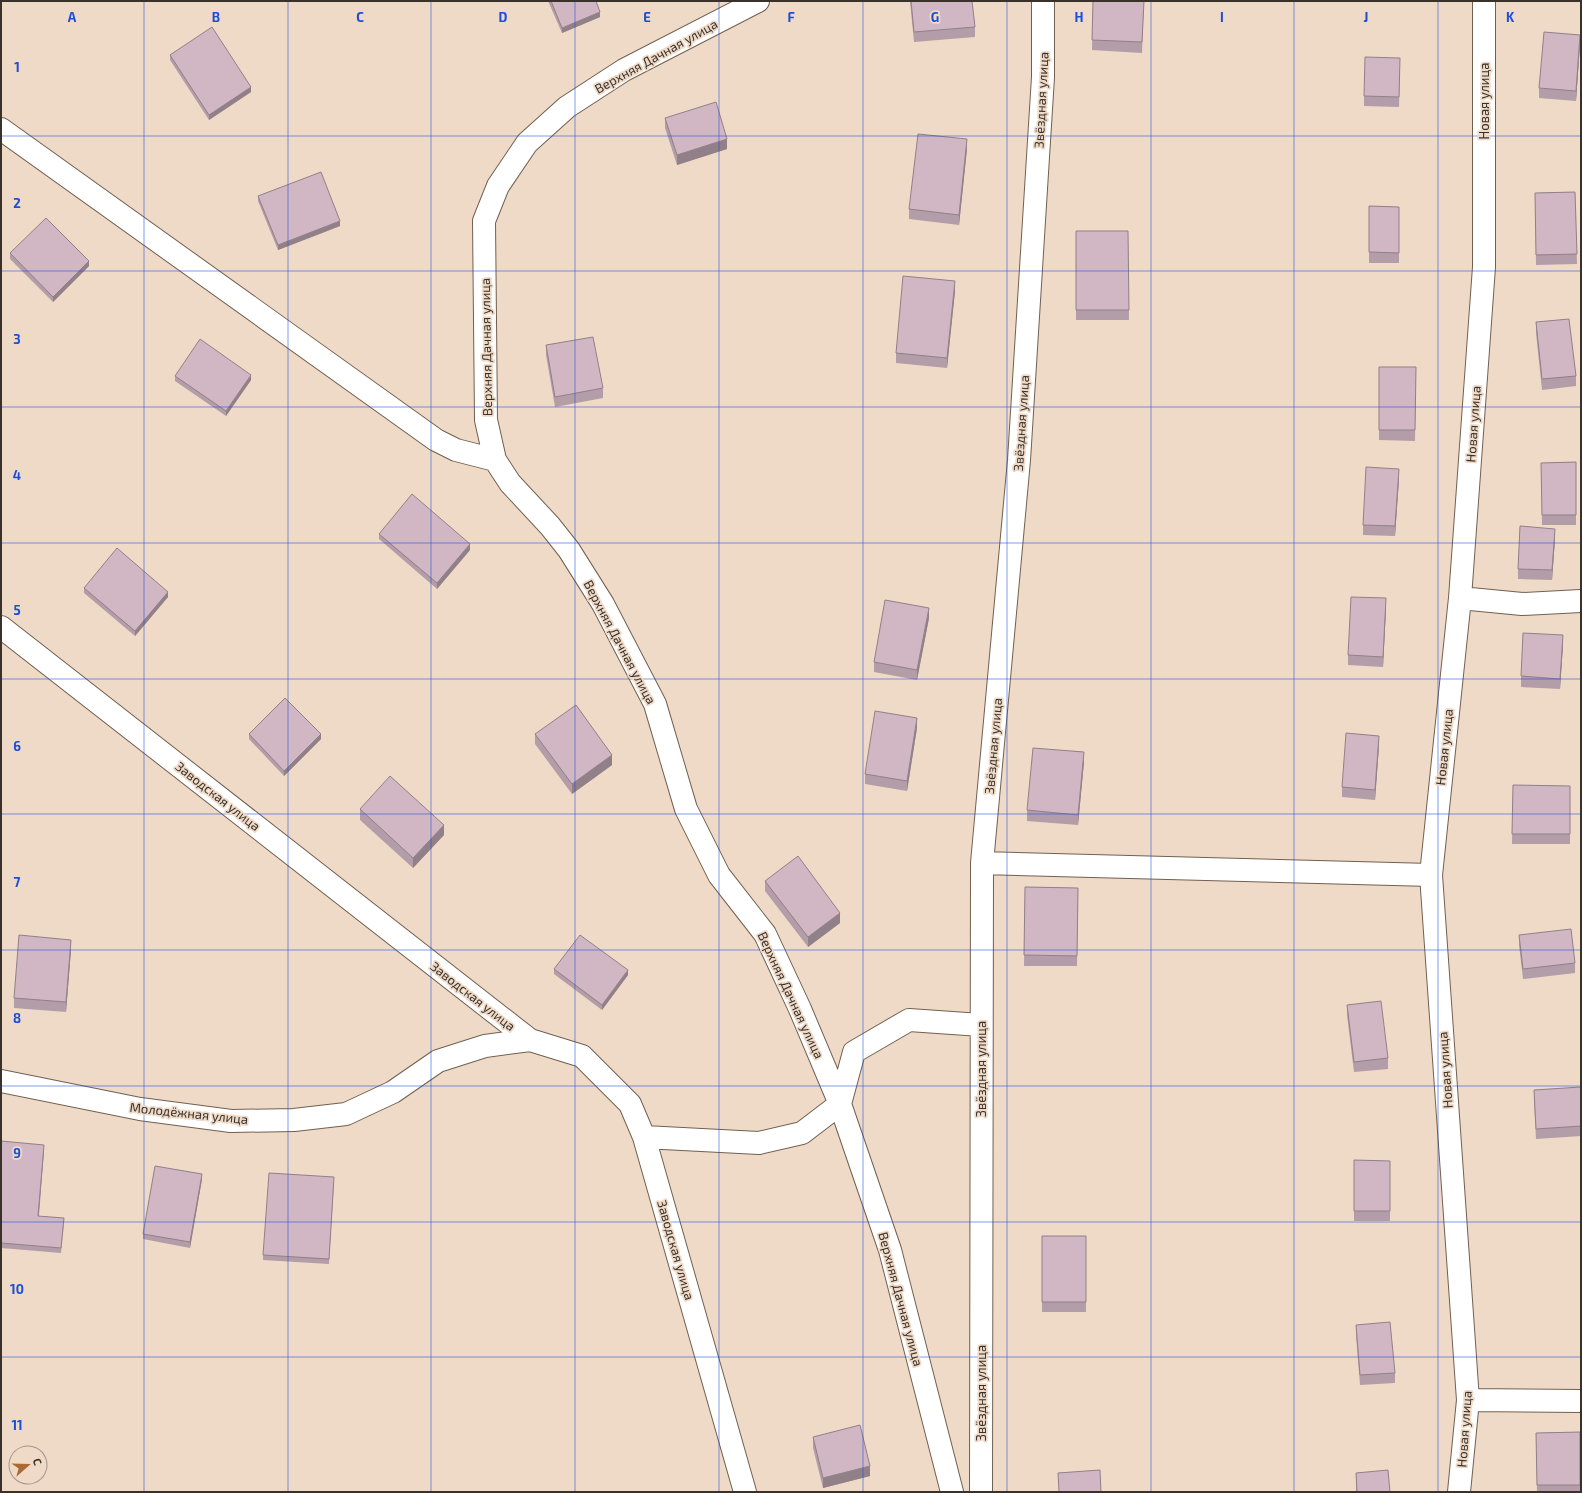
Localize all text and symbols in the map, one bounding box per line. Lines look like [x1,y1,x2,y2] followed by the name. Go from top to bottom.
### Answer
[68,9,77,25] text: A
[212,9,220,25] text: B
[356,9,364,25] text: C
[499,9,508,25] text: D
[643,9,651,25] text: E
[787,9,795,25] text: F
[931,9,939,25] text: G
[1075,9,1084,25] text: H
[1220,9,1224,25] text: I
[1364,9,1368,25] text: J
[1506,9,1515,25] text: K
[592,15,720,97] street label: Верхняя Дачная улица
[1030,51,1052,149] street label: Звёздная улица
[14,59,20,75] text: 1
[1476,63,1492,139] street label: Новая улица
[13,195,21,211] text: 2
[477,278,495,416] street label: Верхняя Дачная улица
[13,331,21,347] text: 3
[1010,374,1032,472] street label: Звёздная улица
[1462,385,1484,463] street label: Новая улица
[13,467,21,483] text: 4
[580,577,660,707] street label: Верхняя Дачная улица
[13,602,21,618] text: 5
[981,697,1005,795] street label: Звёздная улица
[1432,708,1456,786] street label: Новая улица
[13,738,21,754] text: 6
[172,758,264,834] street label: Заводская улица
[14,874,21,890] text: 7
[755,929,827,1061] street label: Верхняя Дачная улица
[427,958,519,1034] street label: Заводская улица
[13,1010,21,1026] text: 8
[973,1021,989,1117] street label: Звёздная улица
[1434,1031,1456,1109] street label: Новая улица
[129,1099,249,1127] street label: Молодёжная улица
[13,1145,21,1161] text: 9
[654,1198,698,1302] street label: Заводская улица
[875,1230,927,1368] street label: Верхняя Дачная улица
[10,1281,24,1297] text: 10
[973,1345,989,1441] street label: Звёздная улица
[1453,1390,1475,1468] street label: Новая улица
[11,1417,23,1433] text: 11
[8,1445,48,1485] north arrow
[31,1456,45,1467] text: С

